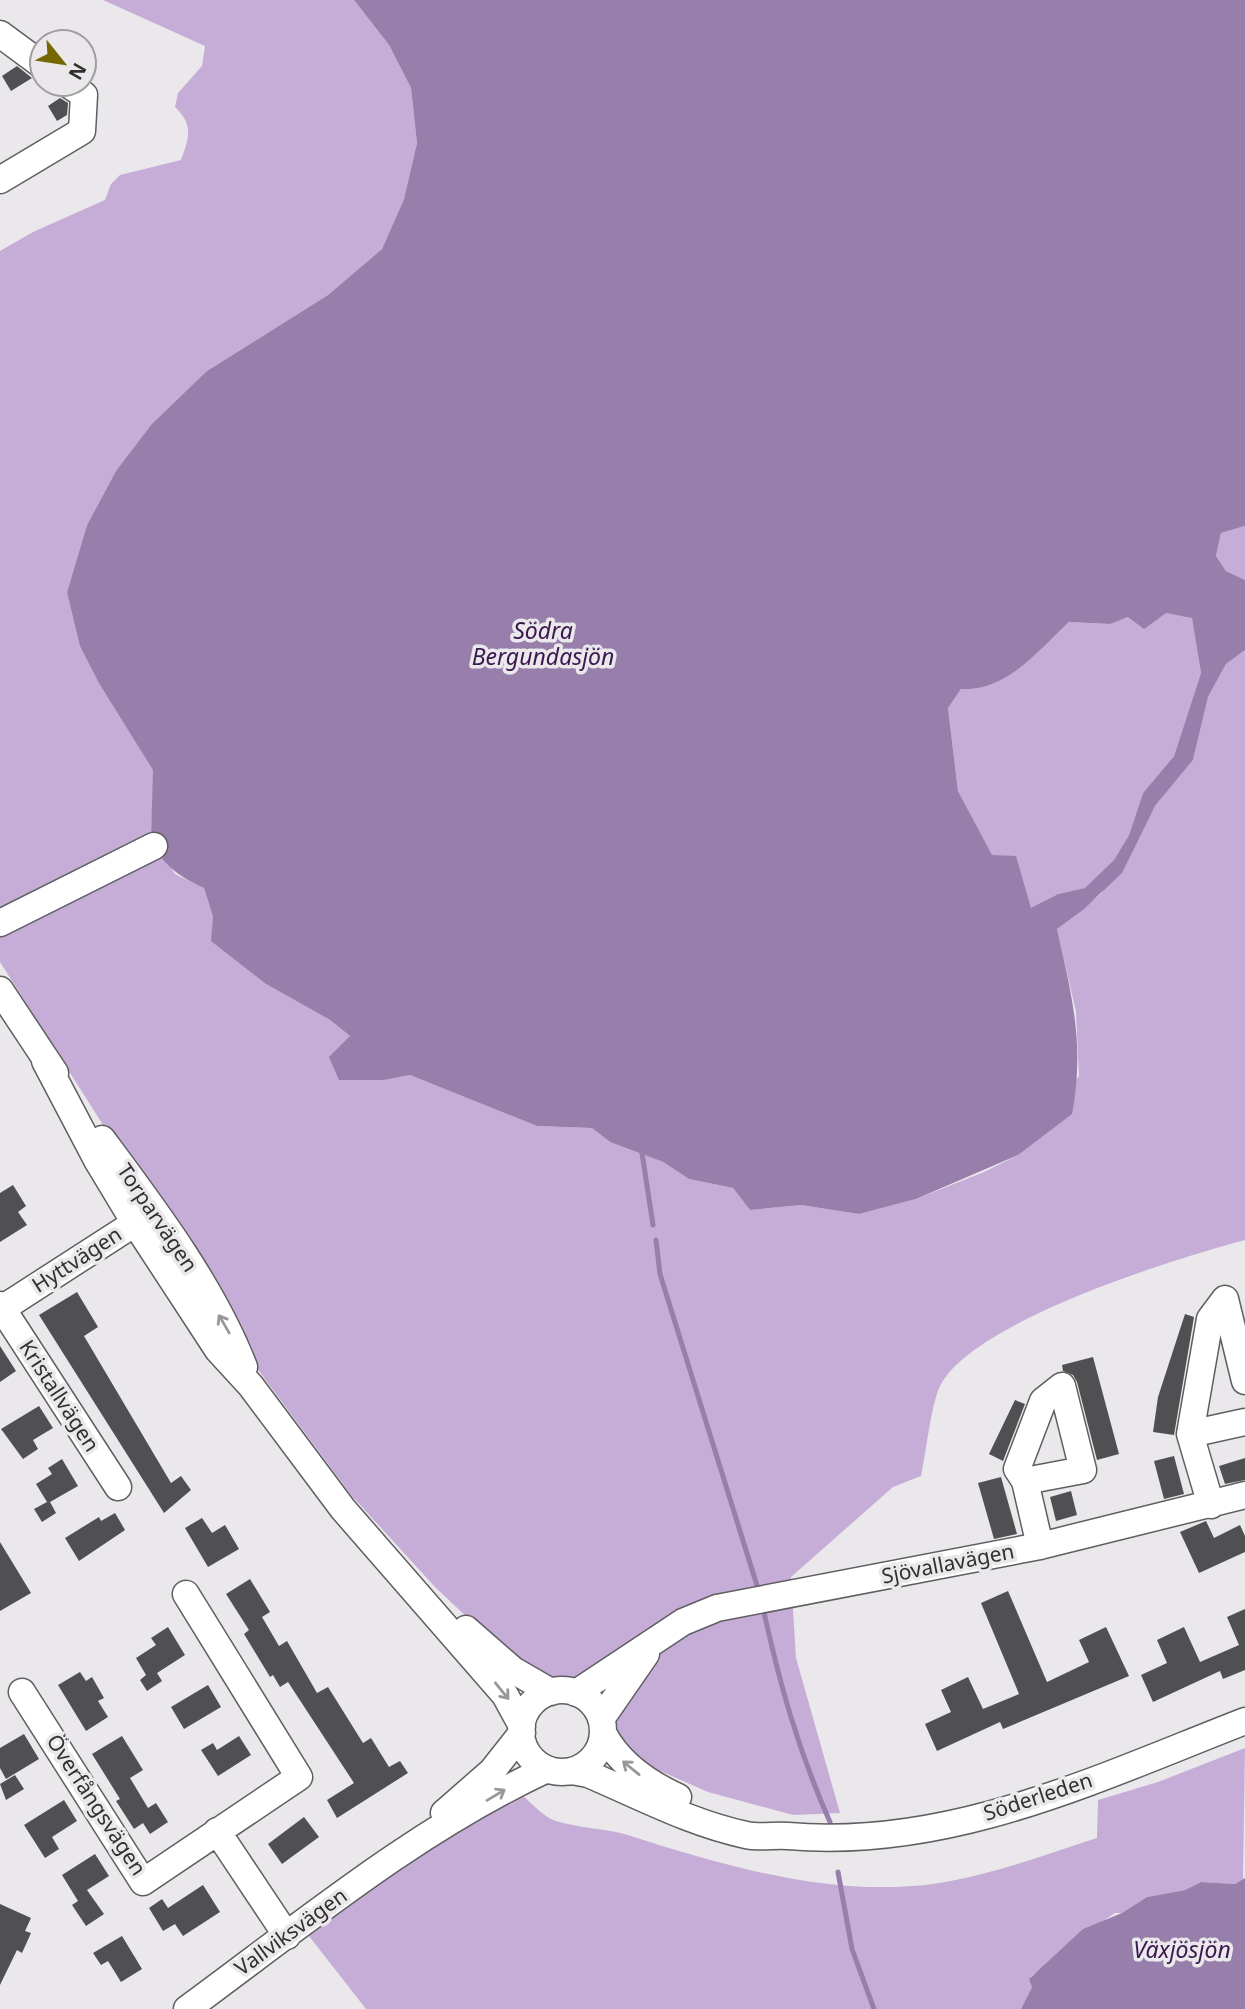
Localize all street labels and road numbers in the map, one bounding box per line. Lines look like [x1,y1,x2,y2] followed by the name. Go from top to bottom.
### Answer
[111,1158,204,1277] street label: Torparvägen
[26,1220,127,1299] street label: Hyttvägen
[13,1334,106,1457] street label: Kristallvägen
[879,1536,1016,1590] street label: Sjövallavägen
[41,1729,153,1880] street label: Överfångsvägen
[980,1765,1096,1827] street label: Söderleden
[229,1881,352,1981] street label: Vallviksvägen

